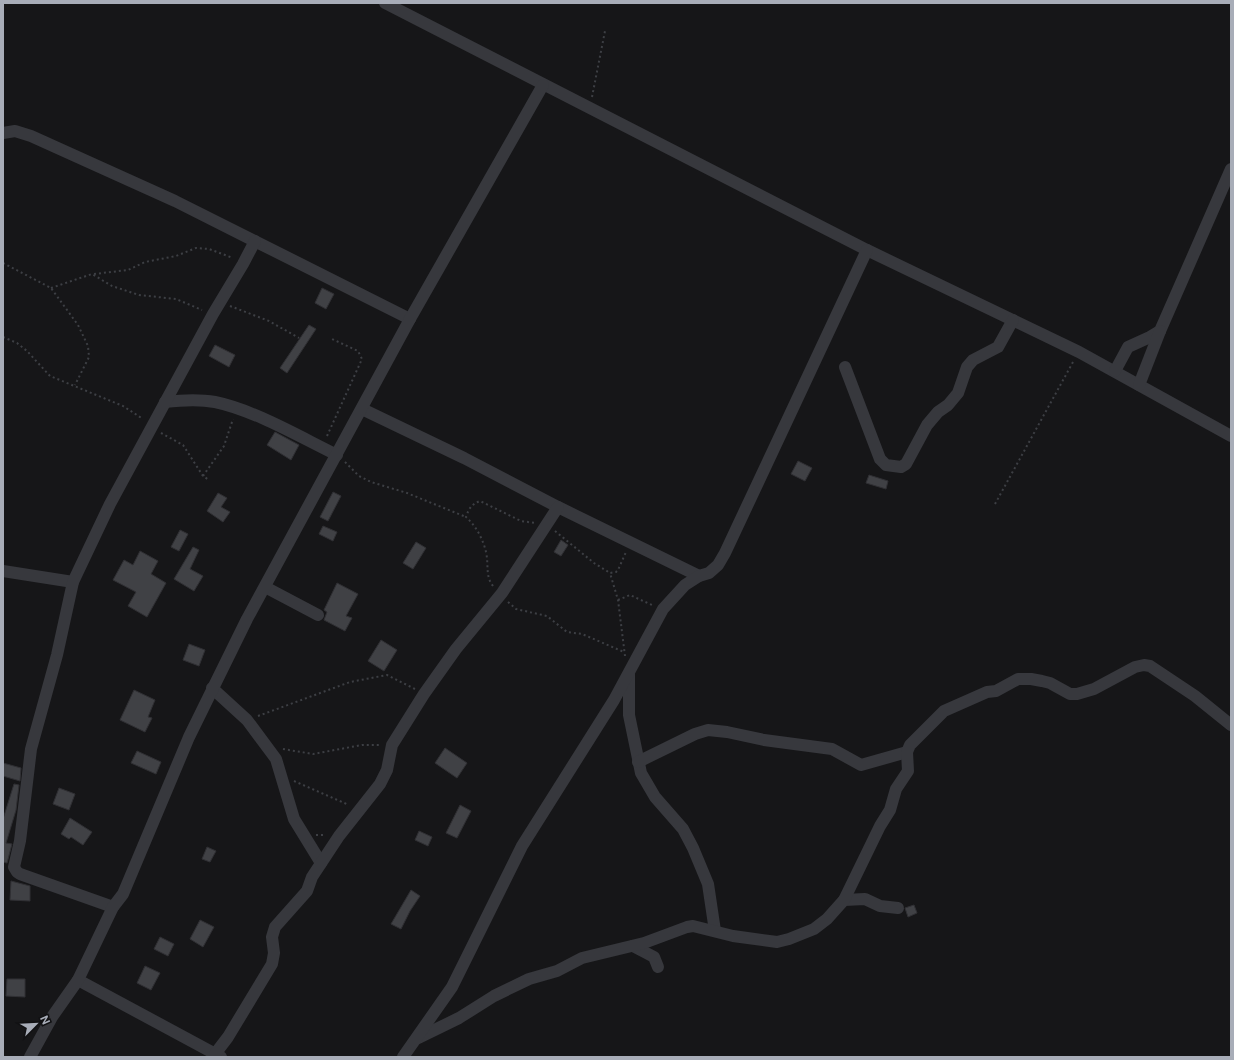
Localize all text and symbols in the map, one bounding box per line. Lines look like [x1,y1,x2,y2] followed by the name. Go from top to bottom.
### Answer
[16,1004,56,1044] north arrow
[38,1014,52,1026] text: N

